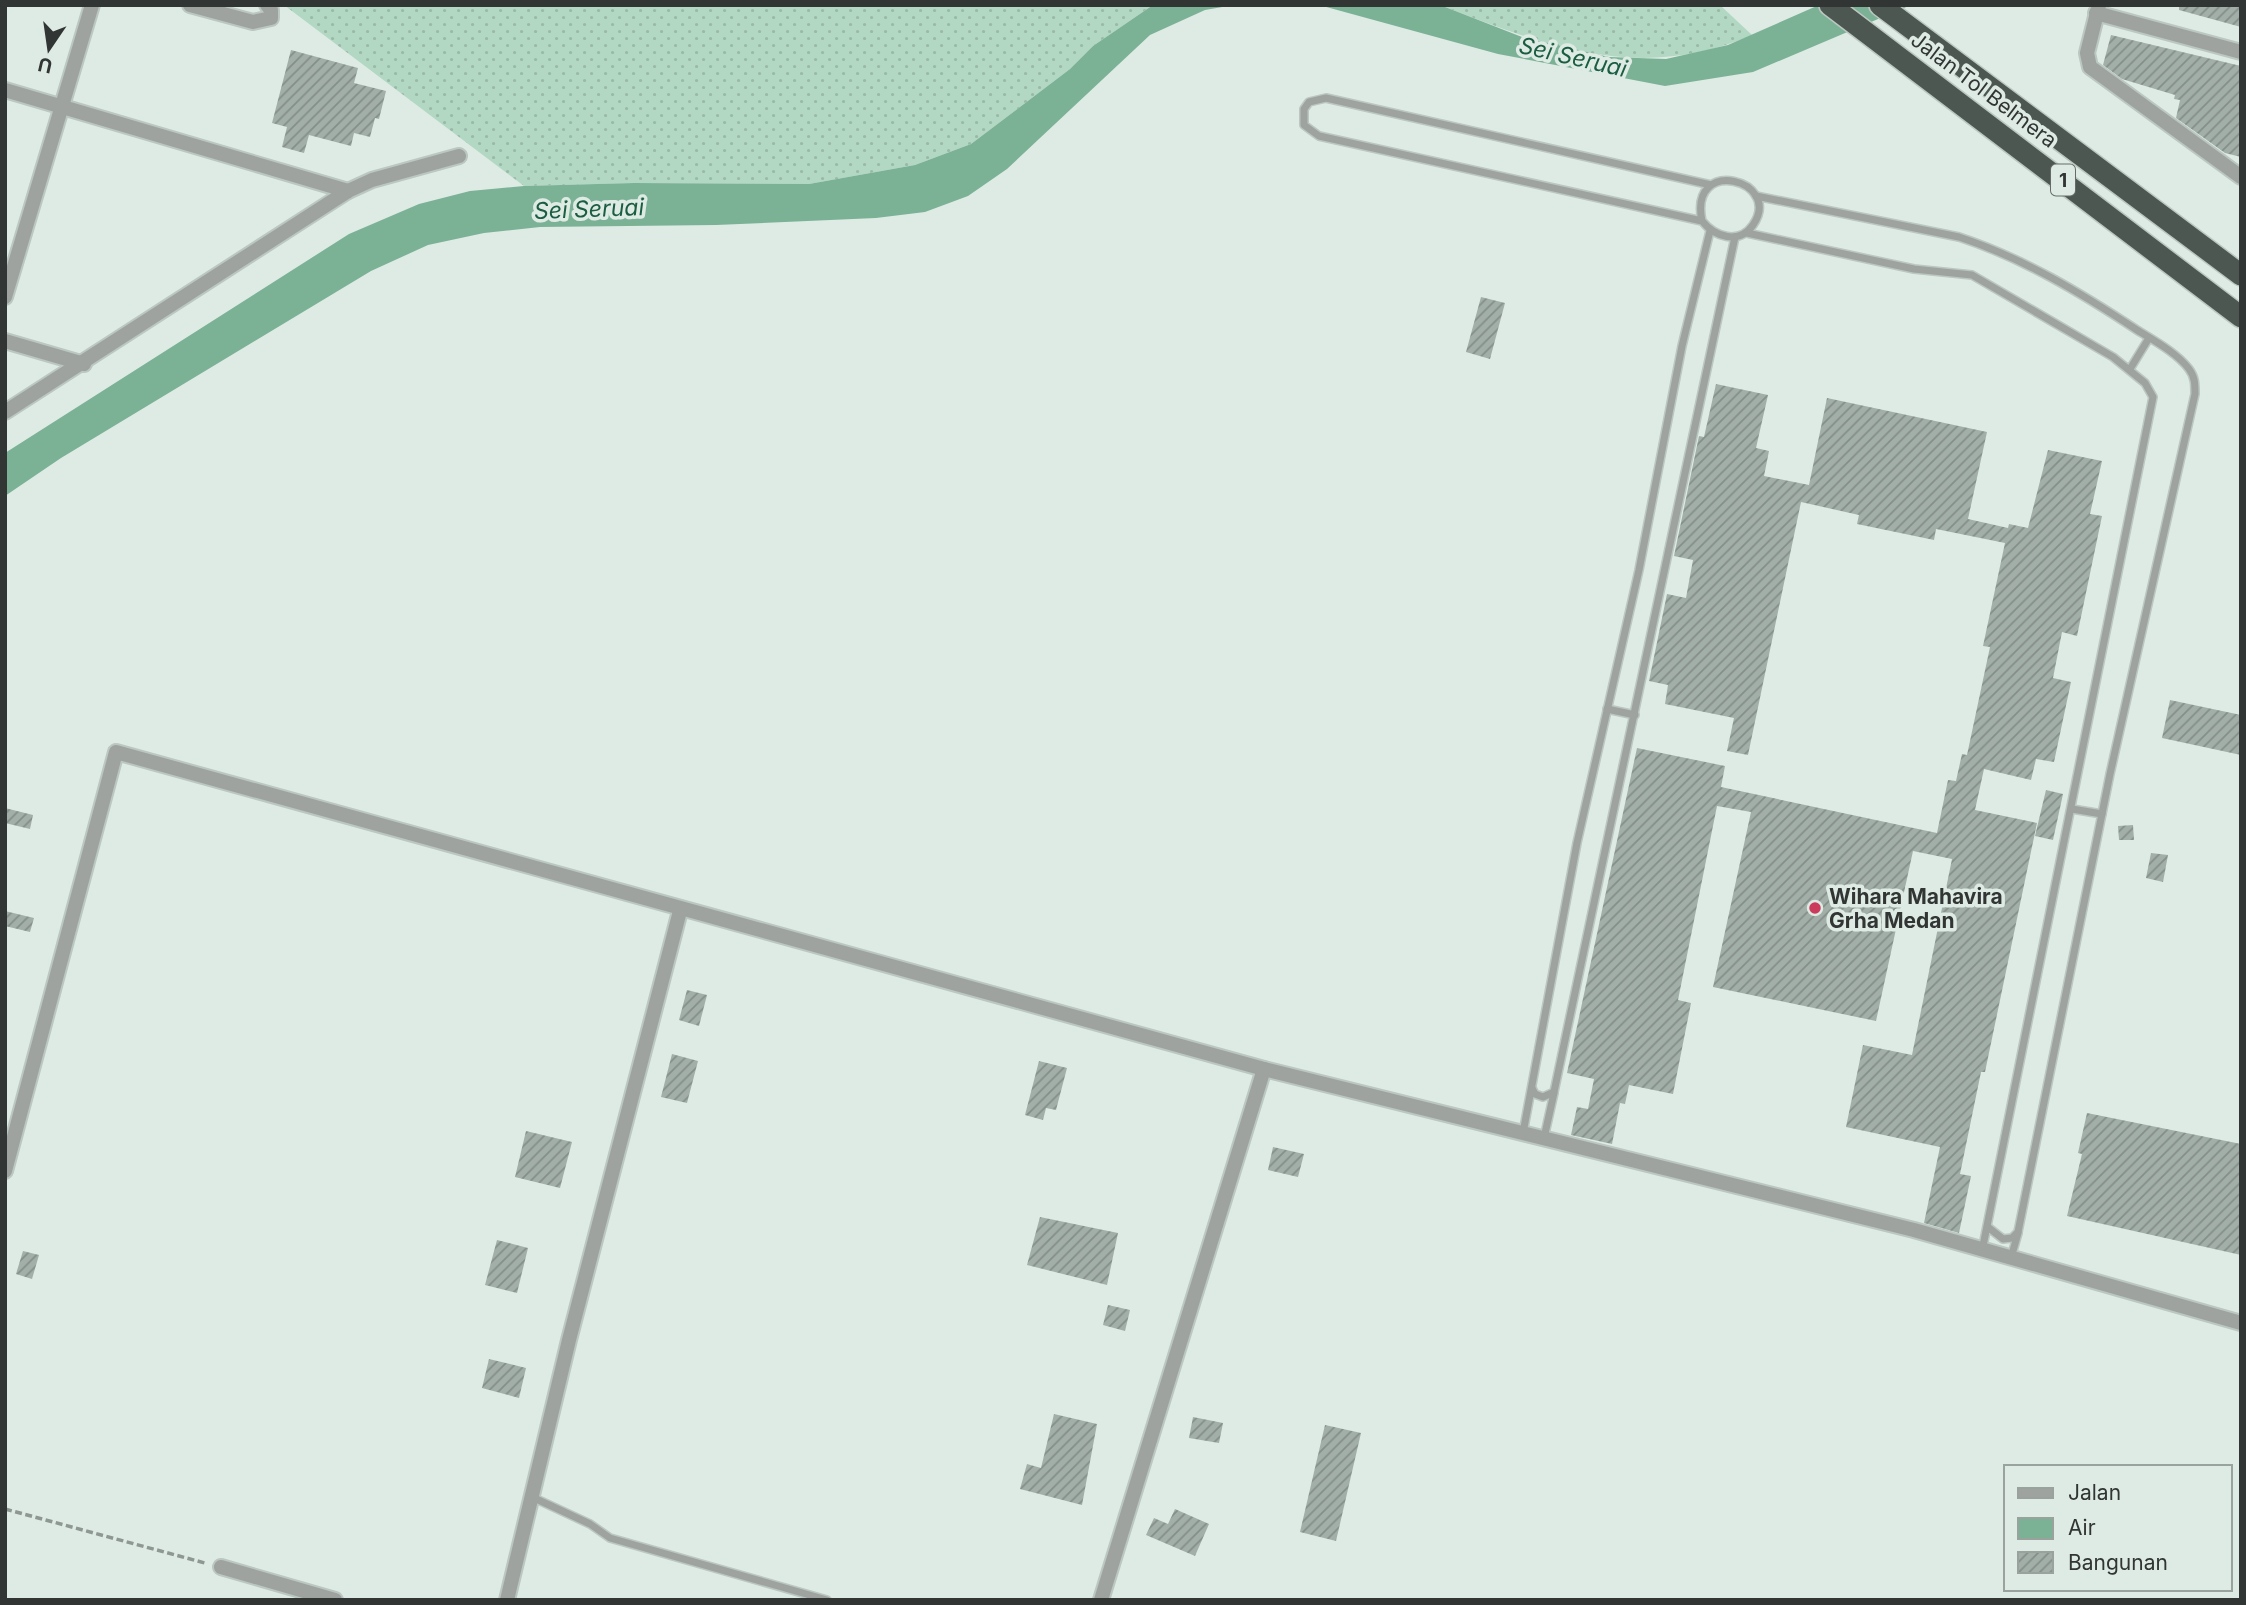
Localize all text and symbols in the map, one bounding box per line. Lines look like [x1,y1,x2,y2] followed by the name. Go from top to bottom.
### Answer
[14,14,84,84] north arrow
[1906,27,2062,153] street label: Jalan Tol Belmera
[1516,31,1630,83] water label: Sei Seruai
[36,52,55,78] text: U
[2051,164,2075,196] road number: 1
[534,193,645,225] water label: Sei Seruai
[1829,884,2003,933] place label: Wihara Mahavira Grha Medan
[1807,900,1823,916] marker: Wihara Mahavira Grha Medan
[2004,1465,2232,1591] legend
[2068,1480,2121,1505] text: Jalan
[2068,1515,2096,1540] text: Air
[2068,1550,2168,1575] text: Bangunan

